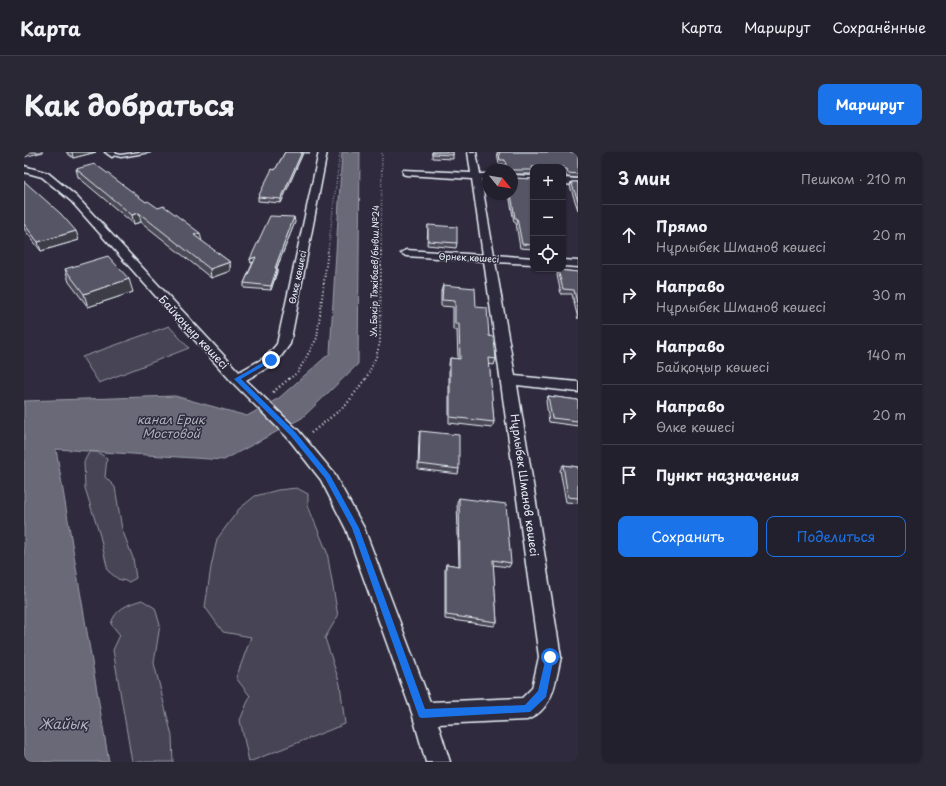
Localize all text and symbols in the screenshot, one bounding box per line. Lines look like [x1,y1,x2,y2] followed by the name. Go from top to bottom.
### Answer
[20,14,81,42] text: Карта
[681,17,722,38] text: Карта
[744,17,810,38] text: Маршрут
[832,17,926,38] text: Сохранённые
[24,83,235,126] text: Как добраться
[818,84,922,125] button: Маршрут
[482,164,518,200] north arrow
[530,164,566,272] map controls
[530,164,566,200] button: +
[618,165,670,191] text: 3 мин
[801,169,906,188] text: Пешком · 210 m
[530,200,566,236] button: −
[366,205,382,337] street label: Ул.Бәкір Тәжібаев/бывш.№24
[656,214,707,237] text: Прямо
[618,224,640,246] icon: ahead
[872,225,906,244] text: 20 m
[530,236,566,272] button: locate
[656,237,826,256] text: Нұрлыбек Шманов көшесі
[438,248,500,266] street label: Өрнек көшесі
[284,249,310,305] street label: Өлке көшесі
[656,274,725,297] text: Направо
[618,284,640,306] icon: right
[872,285,906,304] text: 30 m
[155,291,233,373] street label: Байқоңыр көшесi
[656,297,826,316] text: Нұрлыбек Шманов көшесі
[656,334,725,357] text: Направо
[618,344,640,366] icon: right
[867,345,906,364] text: 140 m
[262,351,280,369] route end
[656,357,769,376] text: Байқоңыр көшесi
[656,394,725,417] text: Направо
[618,404,640,426] icon: right
[872,405,906,424] text: 20 m
[137,410,206,442] water label: канал Ерик Мостовой
[507,413,543,557] street label: Нұрлыбек Шманов көшесі
[656,417,735,436] text: Өлке көшесі
[656,463,799,486] text: Пункт назначения
[618,464,640,486] icon: arrive
[618,516,758,557] button: Сохранить
[766,516,906,557] button: Поделиться
[541,648,559,666] route start
[39,713,89,734] water label: Жайық

